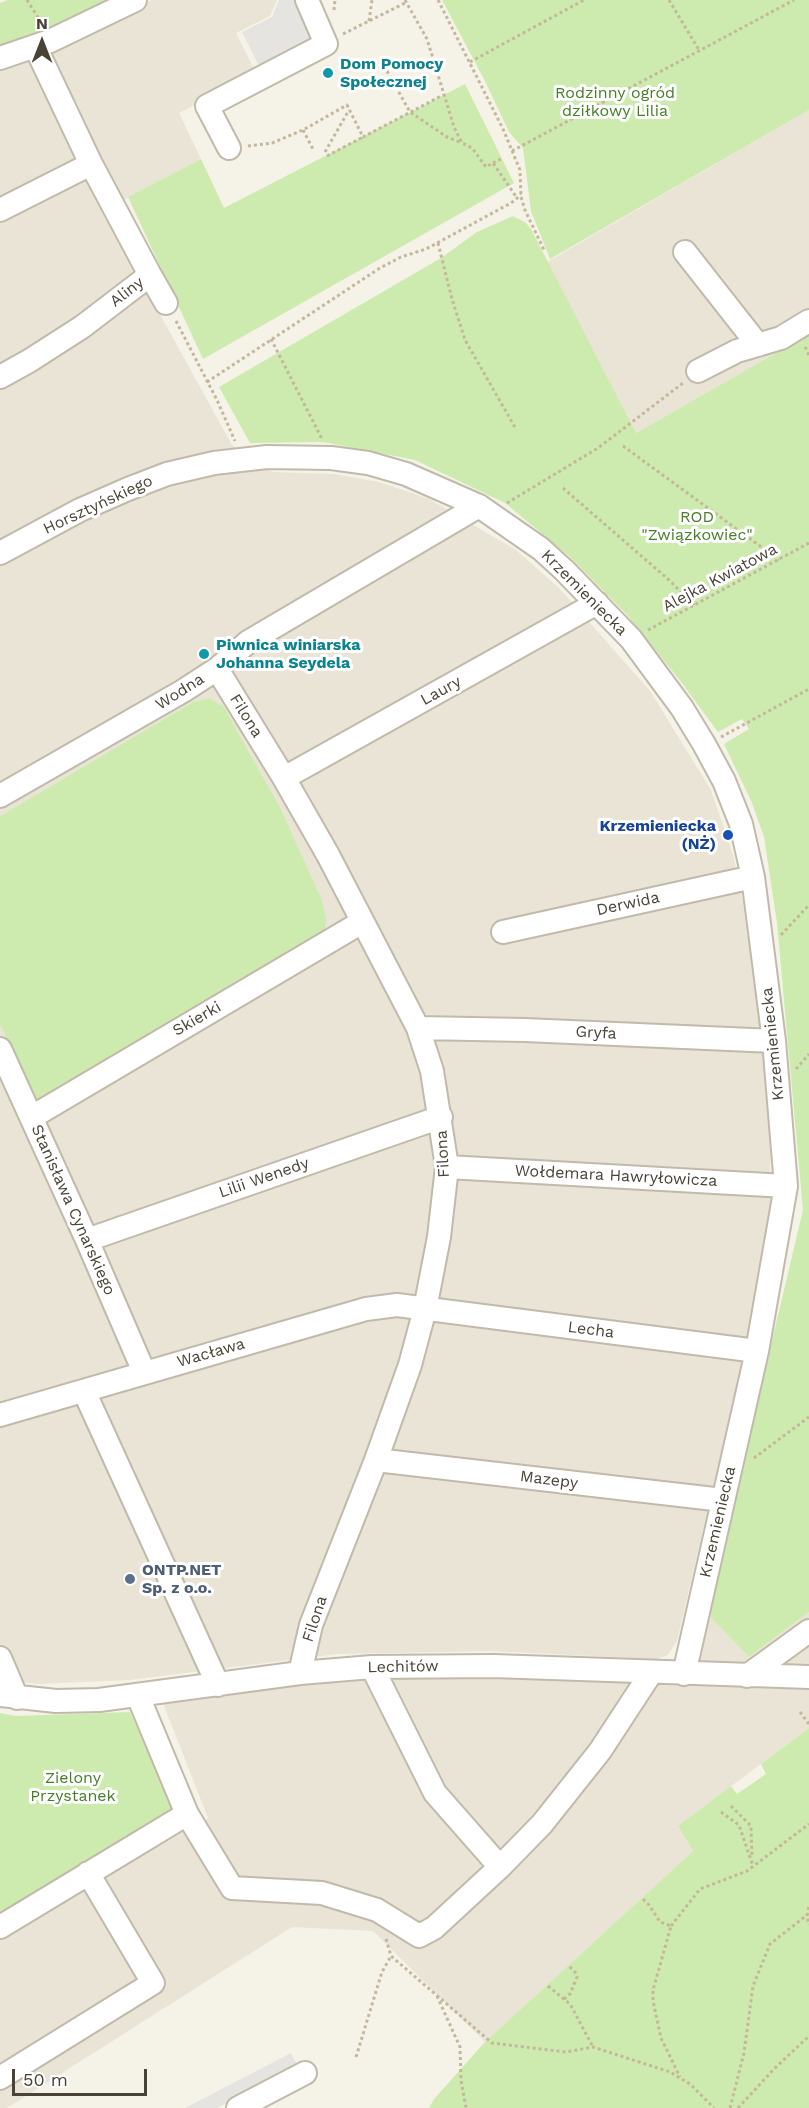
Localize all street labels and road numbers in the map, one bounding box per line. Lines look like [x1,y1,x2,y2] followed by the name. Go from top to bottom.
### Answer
[106,273,148,311] street label: Aliny
[40,471,156,539] street label: Horsztyńskiego
[659,540,781,616] street label: Alejka Kwiatowa
[537,546,631,640] street label: Krzemieniecka
[152,670,208,714] street label: Wodna
[417,672,465,710] street label: Laury
[225,691,267,741] street label: Filona
[595,888,661,920] street label: Derwida
[758,986,788,1102] street label: Krzemieniecka
[169,998,225,1040] street label: Skierki
[575,1022,617,1044] street label: Gryfa
[27,1122,119,1298] street label: Stanisława Cynarskiego
[432,1130,454,1178] street label: Filona
[216,1154,312,1202] street label: Lilii Wenedy
[514,1161,718,1191] street label: Wołdemara Hawryłowicza
[567,1318,615,1342] street label: Lecha
[175,1334,247,1372] street label: Wacława
[696,1464,740,1580] street label: Krzemieniecka
[519,1467,579,1493] street label: Mazepy
[299,1593,331,1645] street label: Filona
[367,1657,439,1677] street label: Lechitów

